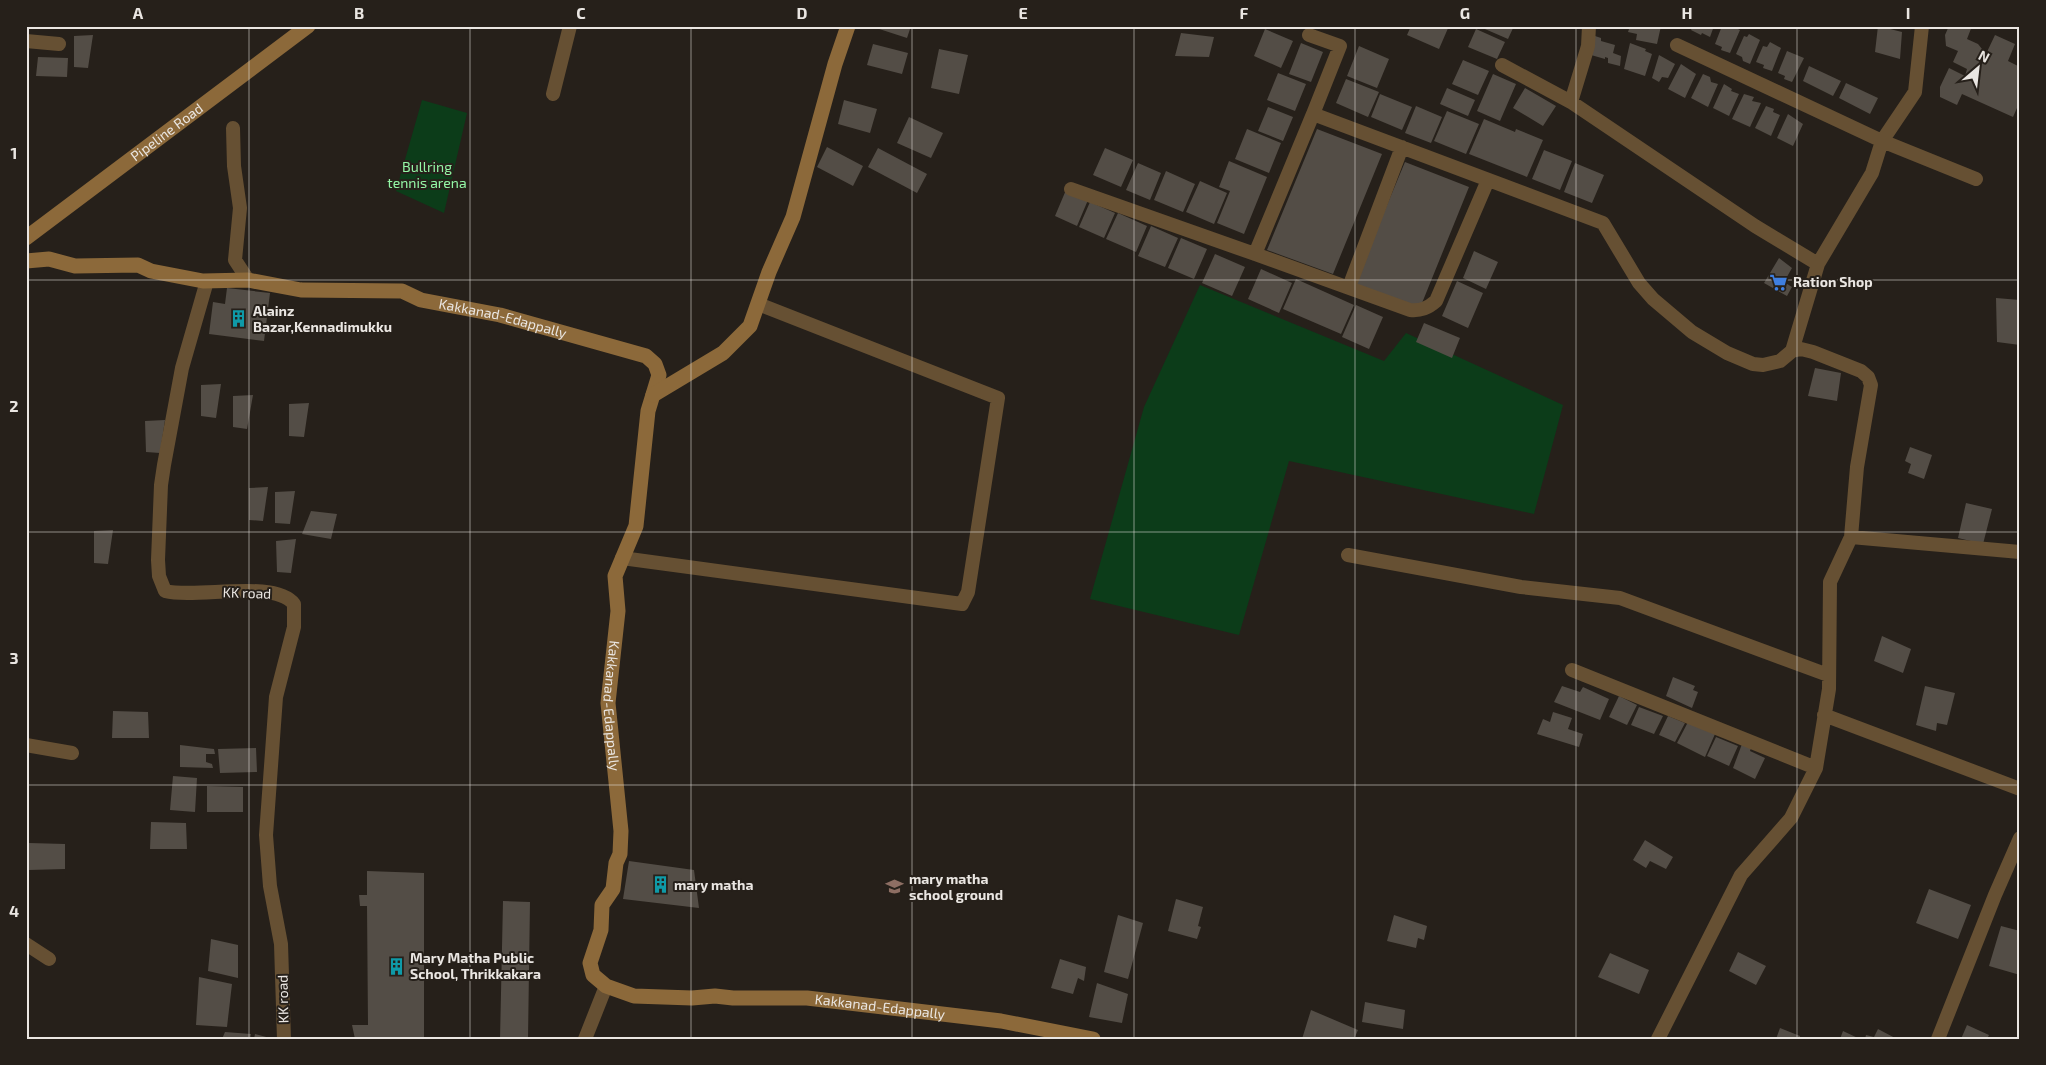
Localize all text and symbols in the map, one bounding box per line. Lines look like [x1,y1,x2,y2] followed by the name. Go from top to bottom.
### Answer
[133,3,144,22] text: A
[354,3,364,22] text: B
[576,3,586,22] text: C
[797,3,808,22] text: D
[1018,3,1028,22] text: E
[1240,3,1249,22] text: F
[1460,3,1470,22] text: G
[1681,3,1693,22] text: H
[1906,3,1910,22] text: I
[1954,42,2004,92] north arrow
[1976,46,1993,66] text: N
[127,99,206,165] street label: Pipeline Road
[11,143,17,162] text: 1
[387,158,467,191] park label: Bullring tennis arena
[1769,272,1789,292] supermarket icon: Ration Shop
[1793,273,1873,290] place label: Ration Shop
[437,295,569,341] street label: Kakkanad-Edappally
[253,302,392,335] place label: Alainz Bazar,Kennadimukku
[229,309,249,329] building icon: Alainz Bazar,Kennadimukku
[9,396,19,415] text: 2
[222,583,272,602] street label: KK road
[600,640,624,772] street label: Kakkanad-Edappally
[9,648,19,667] text: 3
[909,870,1003,903] place label: mary matha school ground
[650,875,670,895] building icon: mary matha
[674,876,753,893] place label: mary matha
[885,877,905,897] school or university icon: mary matha school ground
[9,901,19,920] text: 4
[410,949,541,982] place label: Mary Matha Public School, Thrikkakara
[386,956,406,976] building icon: Mary Matha Public School, Thrikkakara
[274,975,291,1023] street label: KK road
[814,990,947,1022] street label: Kakkanad-Edappally

